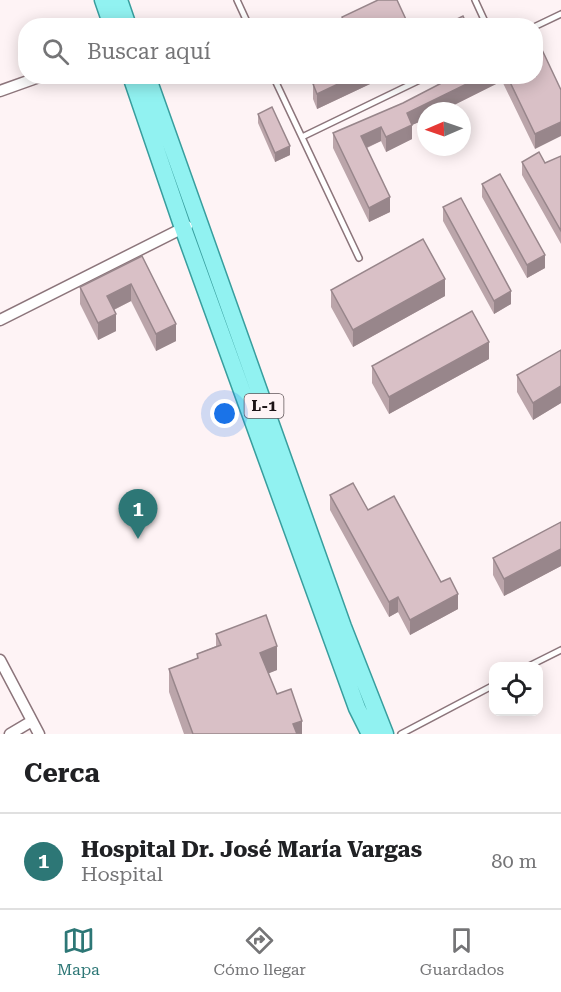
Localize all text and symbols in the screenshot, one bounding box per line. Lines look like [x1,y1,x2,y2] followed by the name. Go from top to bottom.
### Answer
[18,18,543,84] search box
[39,35,72,68] icon: search
[87,39,211,64] text: Buscar aquí
[417,102,471,156] north arrow
[244,394,284,418] road number: L-1
[210,399,239,428] your location
[118,490,158,539] pin: 1
[489,662,543,716] map controls
[489,662,543,716] button: locate
[24,758,100,788] text: Cerca
[81,837,422,862] text: Hospital Dr. José María Vargas
[38,849,49,873] text: 1
[491,849,537,873] text: 80 m
[81,862,163,886] text: Hospital
[57,924,100,979] tab: Mapa
[213,924,306,979] tab: Cómo llegar
[420,924,504,979] tab: Guardados

